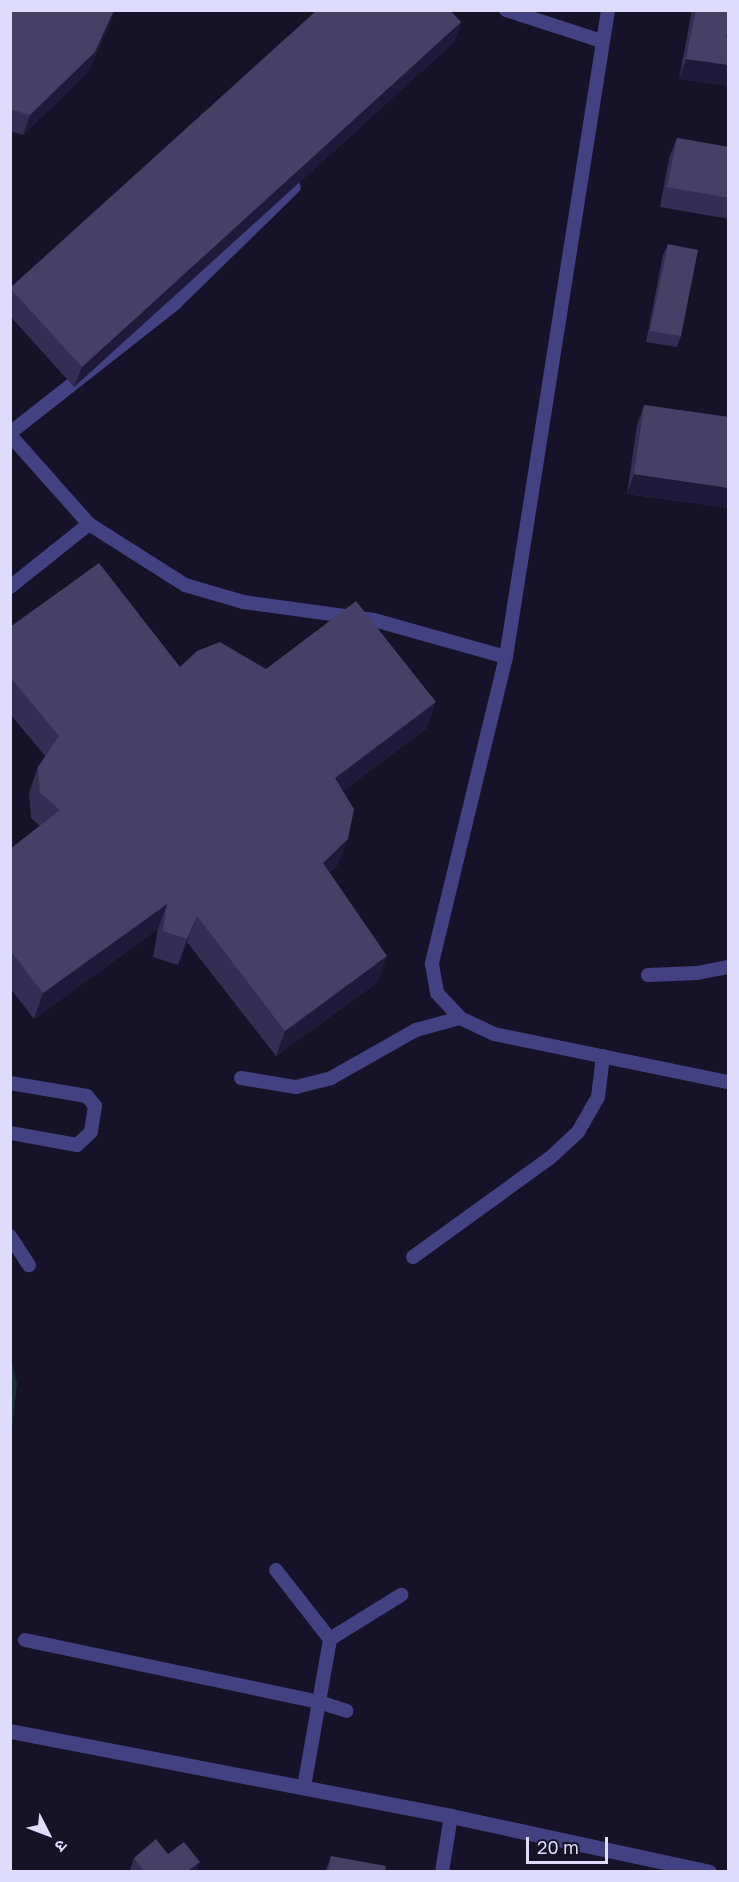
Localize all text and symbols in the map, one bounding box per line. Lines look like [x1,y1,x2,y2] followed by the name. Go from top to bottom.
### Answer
[18,1804,78,1864] north arrow
[529,1825,612,1863] scale bar
[51,1836,72,1856] text: उ
[537,1836,579,1858] text: 20 m

